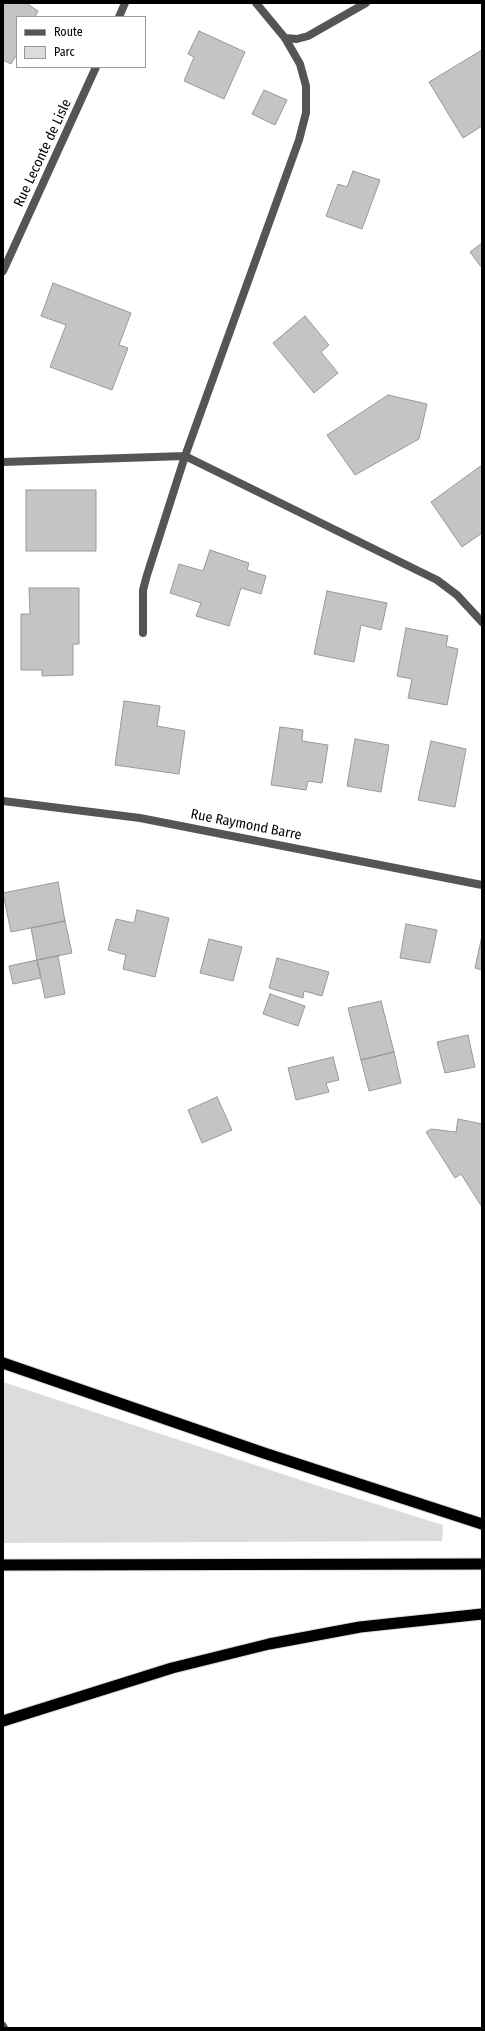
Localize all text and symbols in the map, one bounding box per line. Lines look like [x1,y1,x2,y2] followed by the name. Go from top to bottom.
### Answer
[16,16,146,68] legend
[54,25,83,39] text: Route
[54,45,75,59] text: Parc
[11,96,75,210] street label: Rue Leconte de Lisle
[189,806,303,844] street label: Rue Raymond Barre

